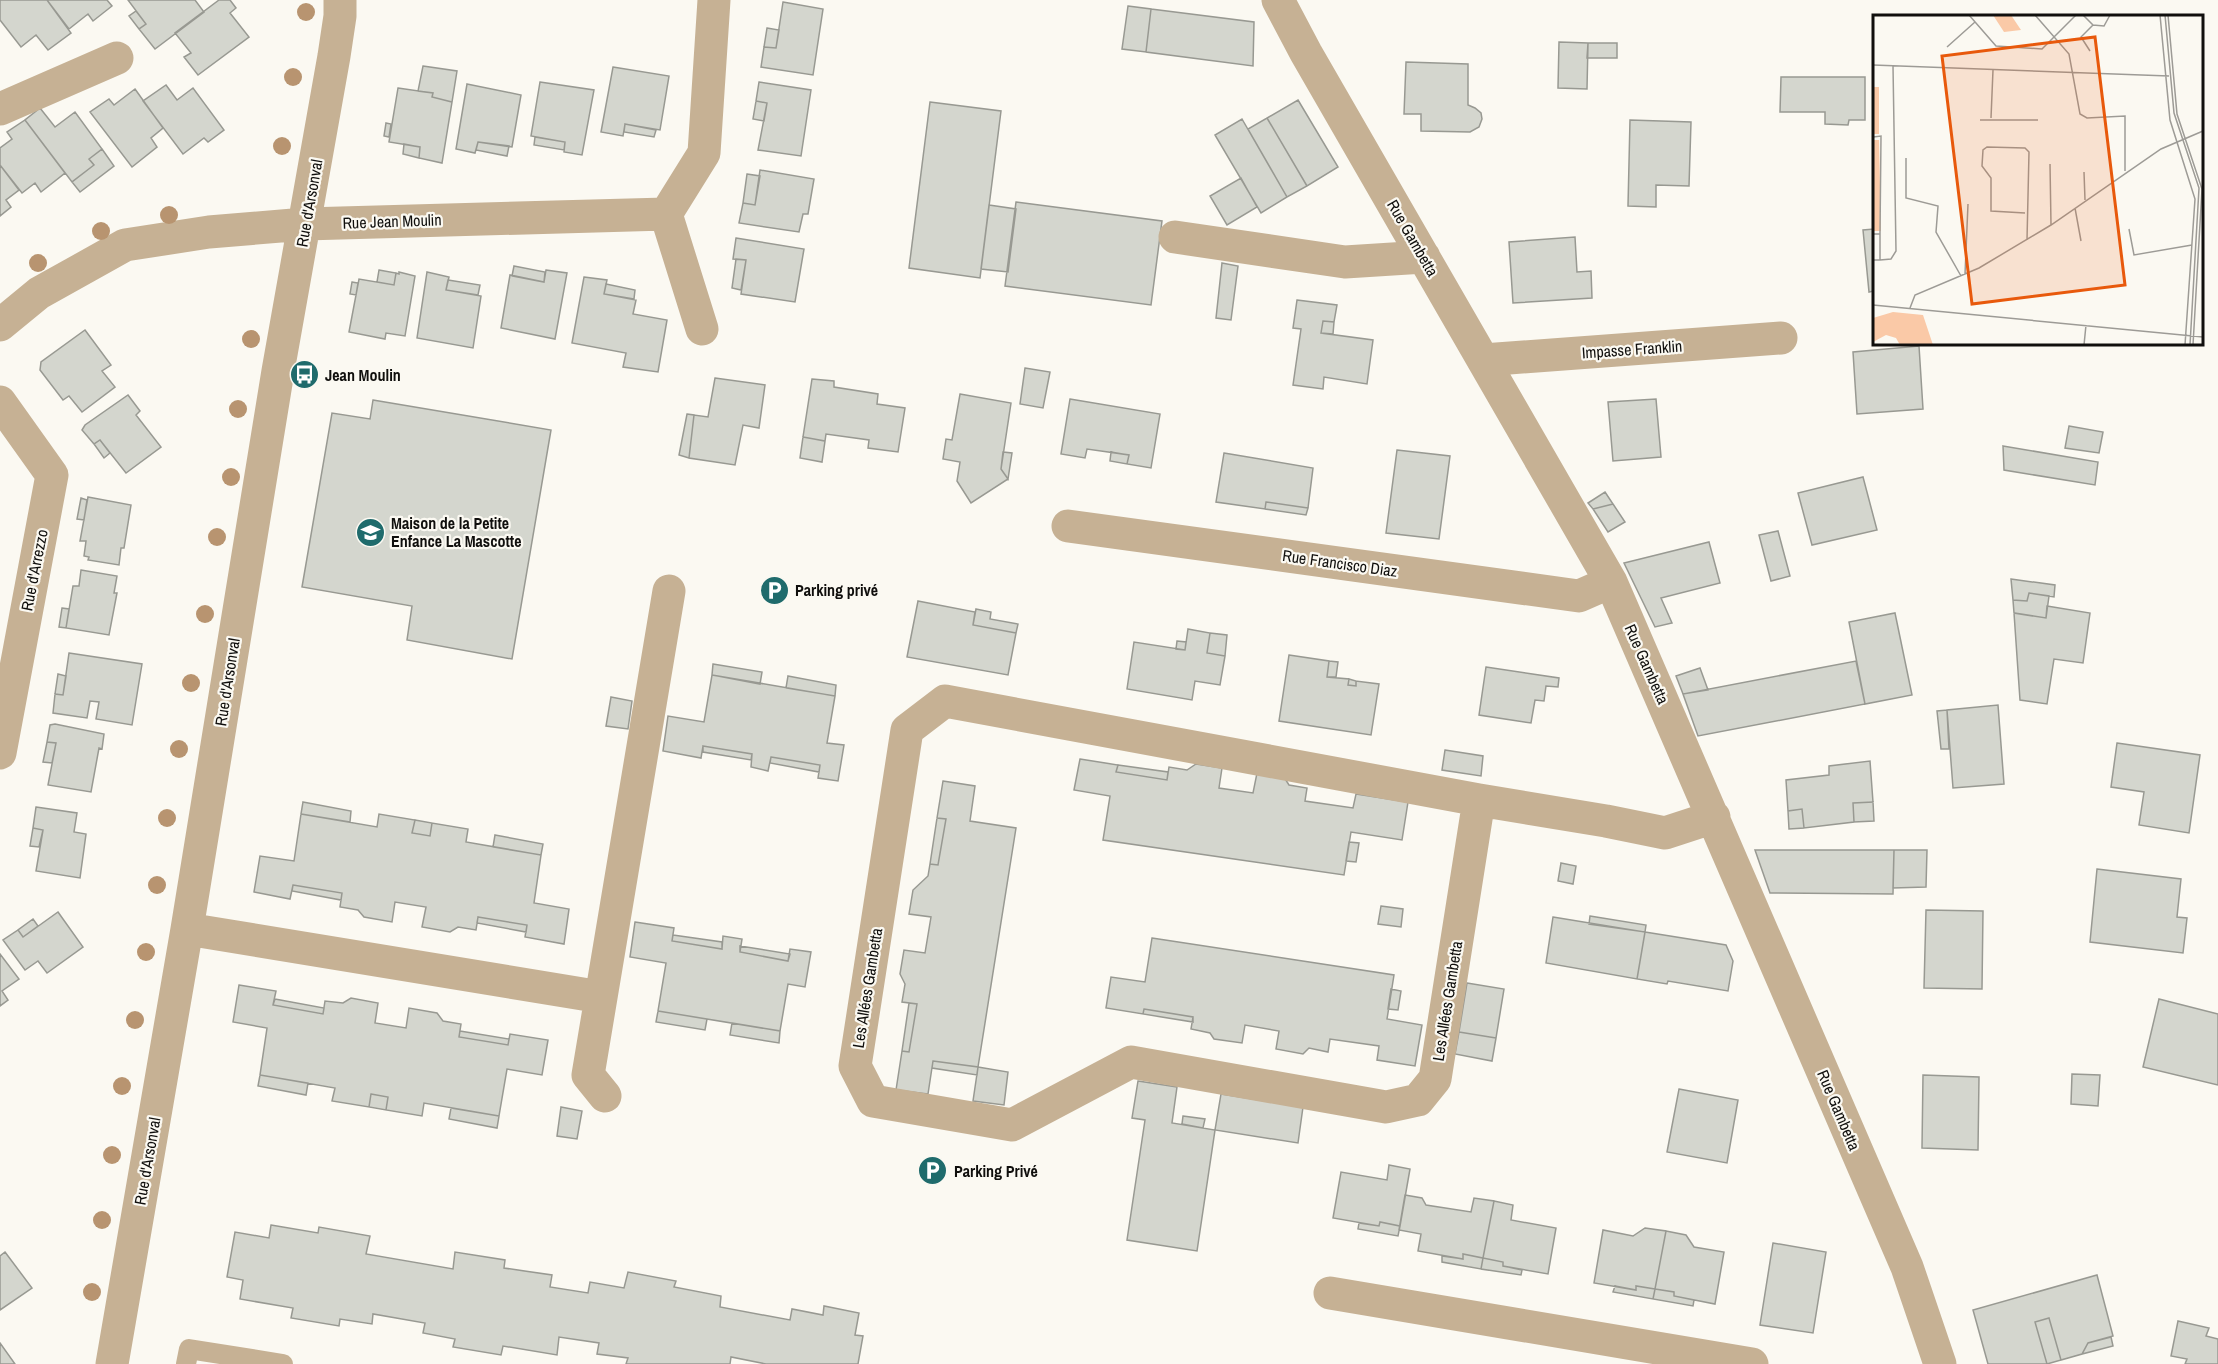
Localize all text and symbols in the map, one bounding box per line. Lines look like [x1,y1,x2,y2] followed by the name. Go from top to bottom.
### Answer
[1873,15,2203,345] inset map
[290,157,328,249] street label: Rue d'Arsonval
[1382,196,1444,281] street label: Rue Gambetta
[342,208,442,234] street label: Rue Jean Moulin
[1581,335,1683,363] street label: Impasse Franklin
[288,359,320,391] bus stop icon: Jean Moulin
[325,364,401,386] place label: Jean Moulin
[391,512,522,552] place label: Maison de la Petite Enfance La Mascotte
[354,516,386,548] school or university icon: Maison de la Petite Enfance La Mascotte
[15,527,53,613] street label: Rue d'Arrezzo
[1281,544,1399,582] street label: Rue Francisco Diaz
[758,574,790,606] parking icon: Parking privé
[795,579,878,601] place label: Parking privé
[1620,621,1675,708] street label: Rue Gambetta
[209,636,245,727] street label: Rue d'Arsonval
[847,926,887,1050] street label: Les Allées Gambetta
[1427,939,1467,1063] street label: Les Allées Gambetta
[1812,1066,1866,1154] street label: Rue Gambetta
[128,1115,166,1207] street label: Rue d'Arsonval
[917,1155,949,1187] parking icon: Parking Privé
[954,1160,1038,1182] place label: Parking Privé

